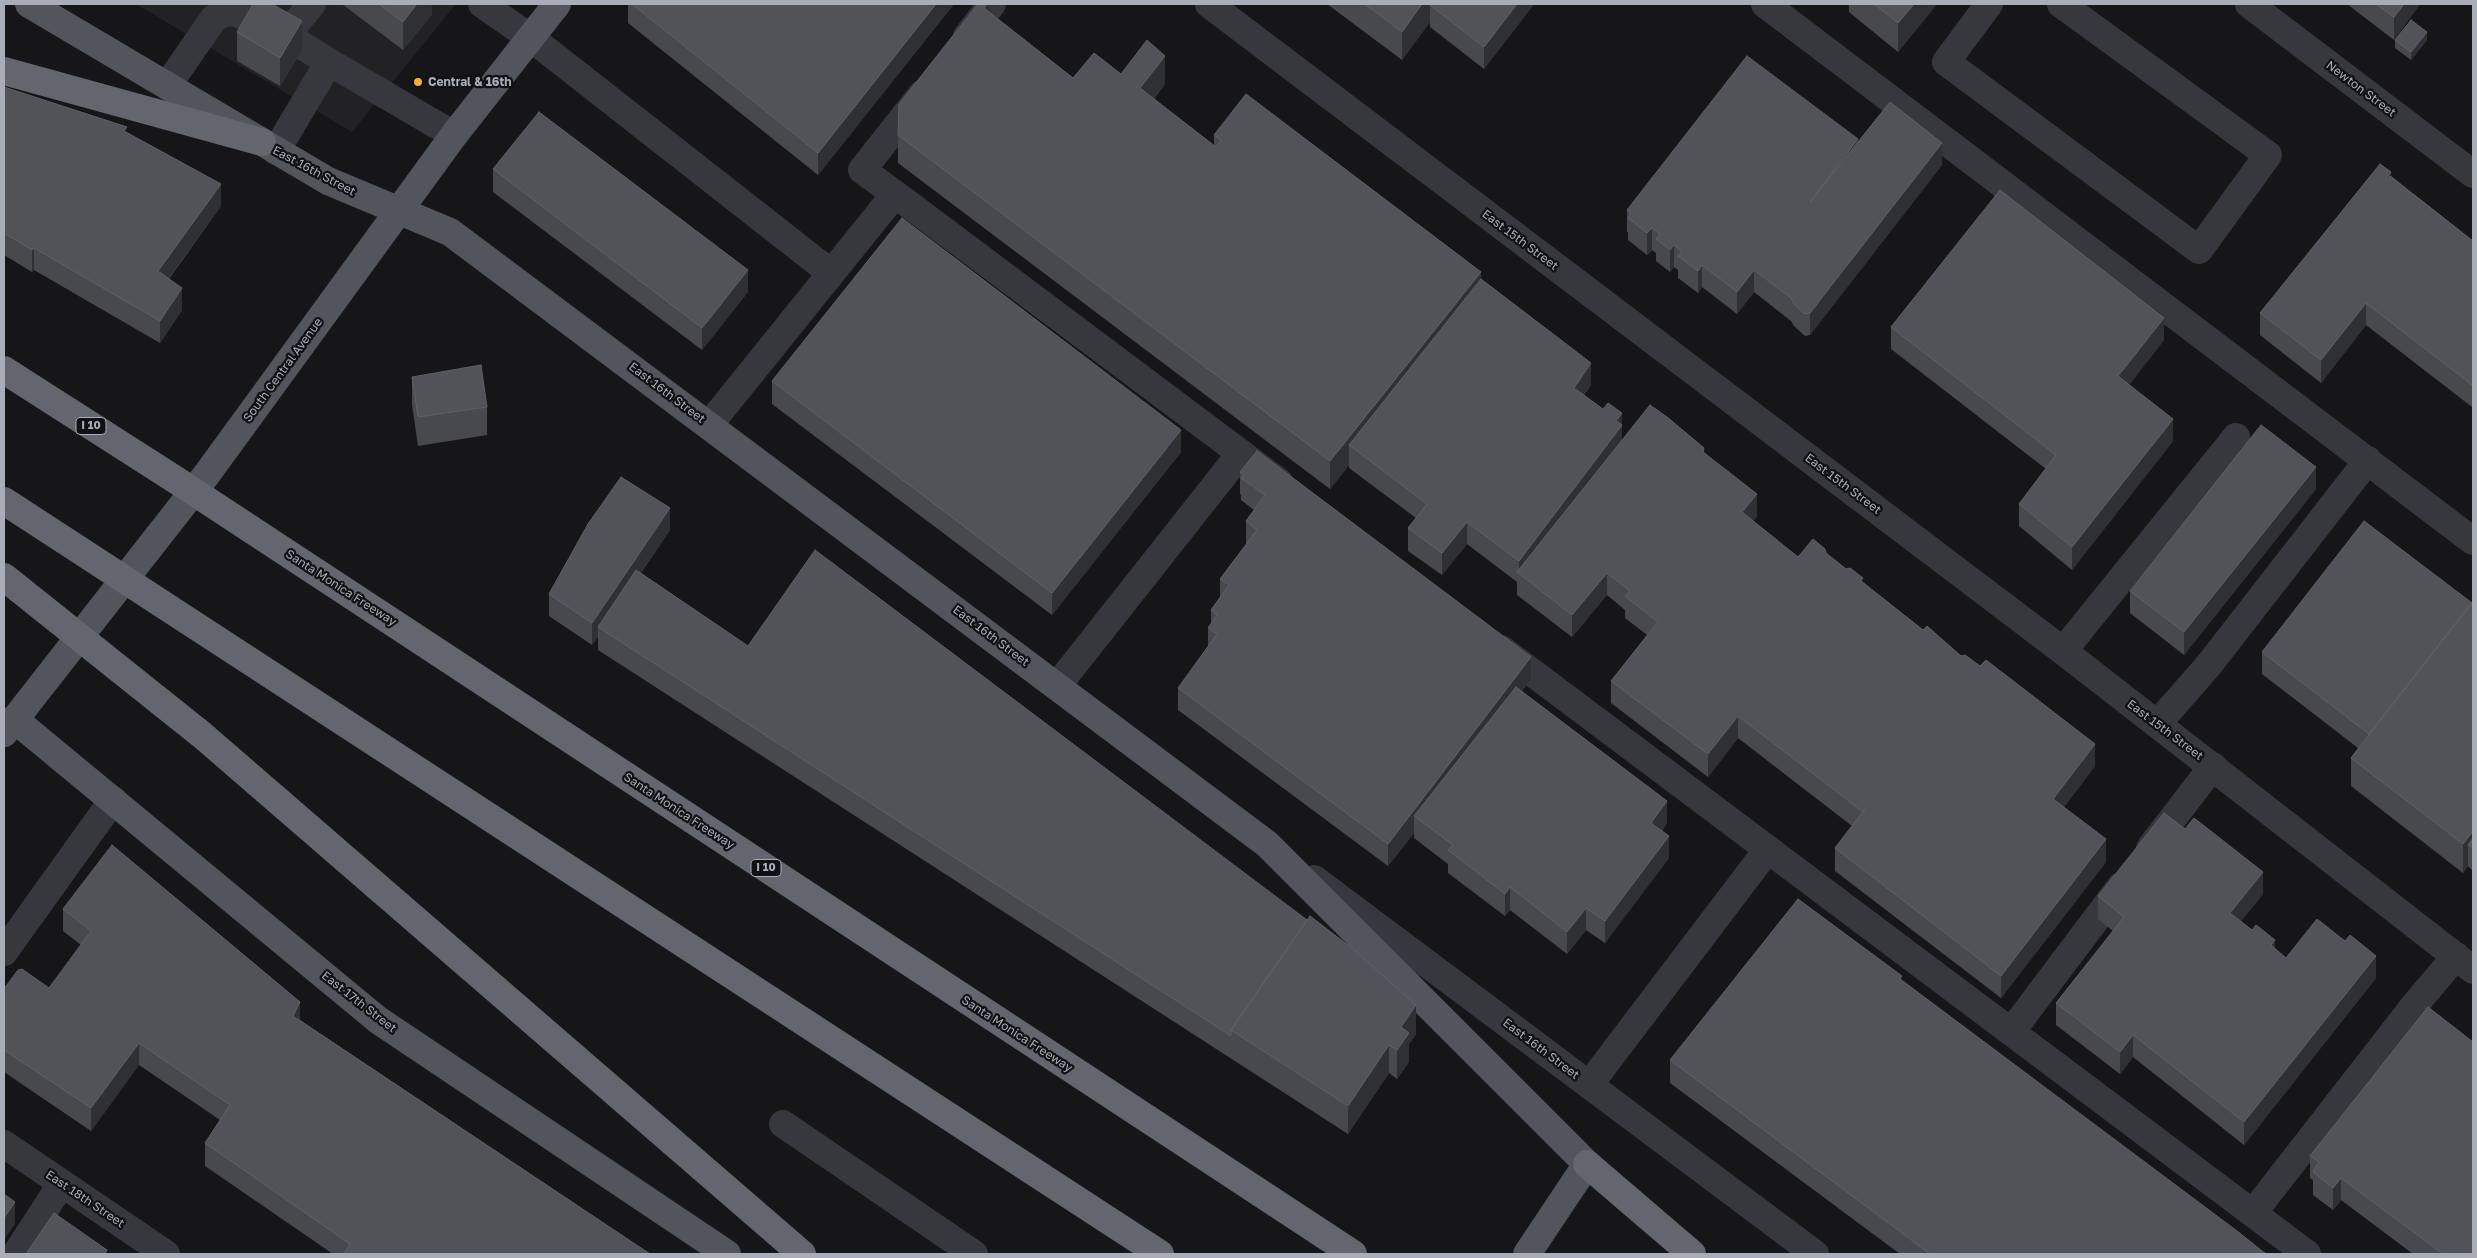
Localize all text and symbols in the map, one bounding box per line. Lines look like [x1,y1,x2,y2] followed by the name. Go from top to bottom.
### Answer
[2323,58,2399,120] street label: Newton Street
[428,75,512,89] place label: Central & 16th
[412,76,424,88] marker: Central & 16th
[270,143,358,199] street label: East 16th Street
[1479,207,1561,273] street label: East 15th Street
[240,315,326,425] street label: South Central Avenue
[626,360,708,426] street label: East 16th Street
[76,418,106,434] road number: I 10
[1802,451,1884,517] street label: East 15th Street
[283,547,399,629] street label: Santa Monica Freeway
[950,603,1032,669] street label: East 16th Street
[2124,697,2206,763] street label: East 15th Street
[621,770,737,852] street label: Santa Monica Freeway
[751,860,781,876] road number: I 10
[319,968,399,1036] street label: East 17th Street
[959,993,1075,1075] street label: Santa Monica Freeway
[1500,1016,1582,1082] street label: East 16th Street
[43,1167,127,1231] street label: East 18th Street

